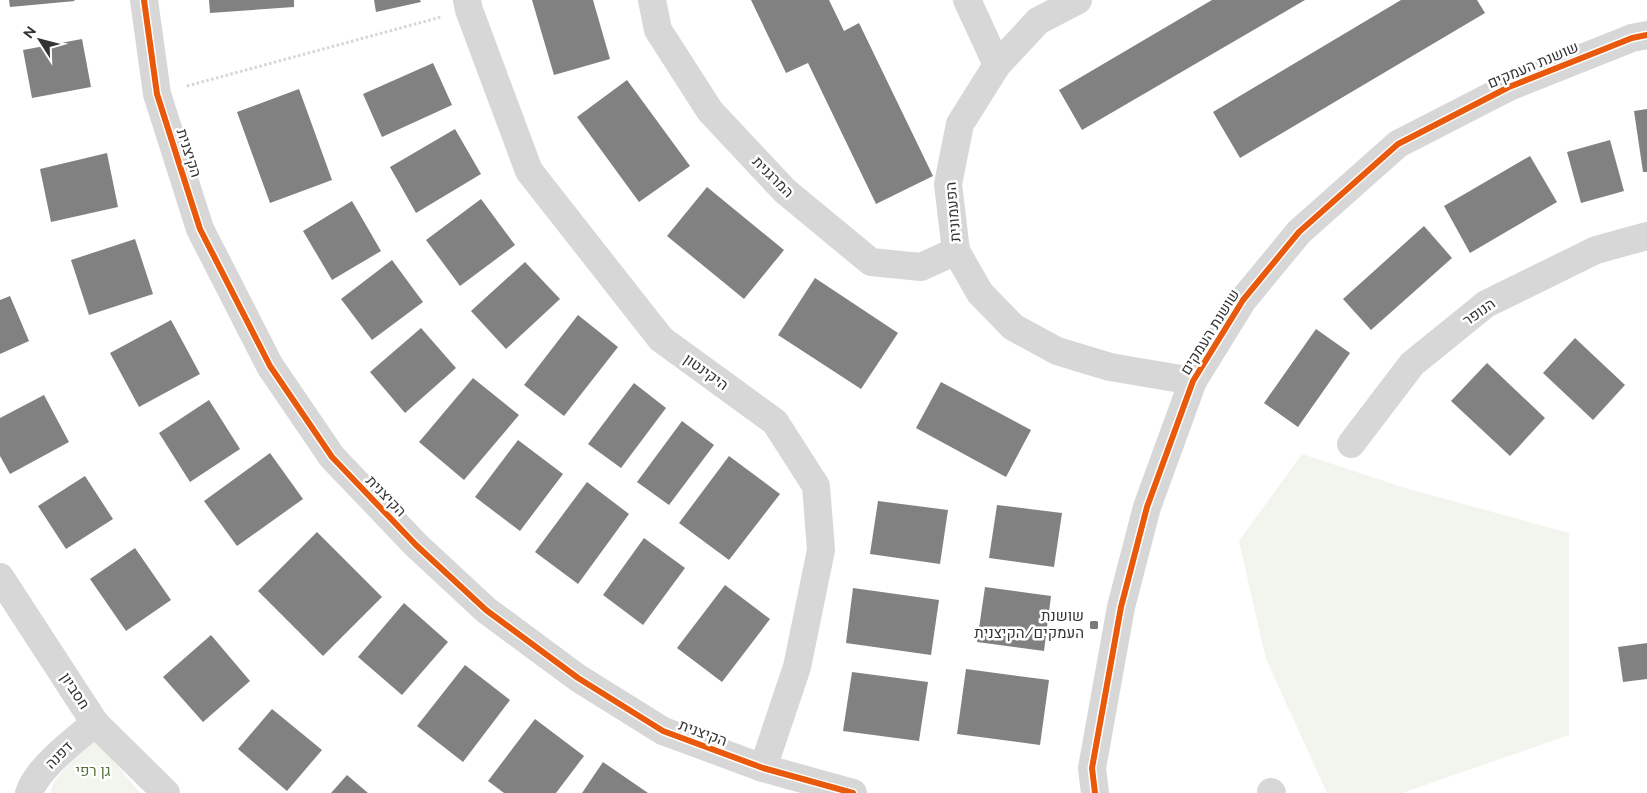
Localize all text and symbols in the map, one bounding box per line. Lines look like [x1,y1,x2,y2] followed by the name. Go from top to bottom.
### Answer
[15,15,65,65] north arrow
[20,23,39,41] text: N
[1485,38,1581,92] street label: שושנת העמקים
[173,126,205,180] street label: הקיצנית
[749,153,797,201] street label: המרגנית
[941,181,965,243] street label: הפעמונית
[1177,286,1243,378] street label: שושנת העמקים
[1459,294,1499,330] street label: הנופר
[680,350,732,394] street label: היקינטון
[362,472,410,520] street label: הקיצנית
[974,607,1084,642] place label: שושנת העמקים/הקיצנית
[1088,619,1100,631] marker: שושנת העמקים/הקיצנית
[57,669,93,713] street label: חסביון
[676,716,730,750] street label: הקיצנית
[42,737,77,772] street label: דפנה
[75,762,111,780] park label: גן רפי

